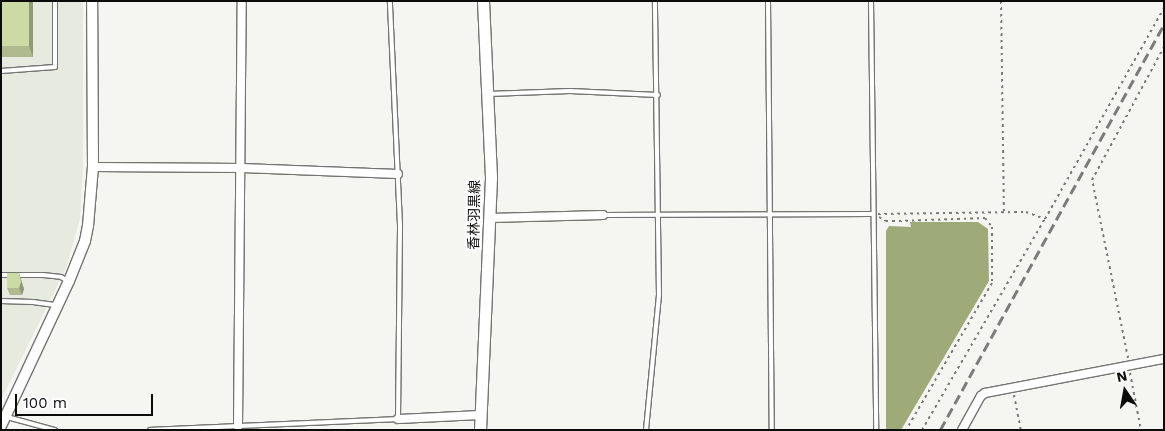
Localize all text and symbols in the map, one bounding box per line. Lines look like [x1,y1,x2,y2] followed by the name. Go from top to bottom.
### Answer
[465,180,483,250] street label: 香林羽黒線
[1100,366,1150,416] north arrow
[1115,367,1129,385] text: N
[18,384,155,416] scale bar
[23,394,67,412] text: 100 m

